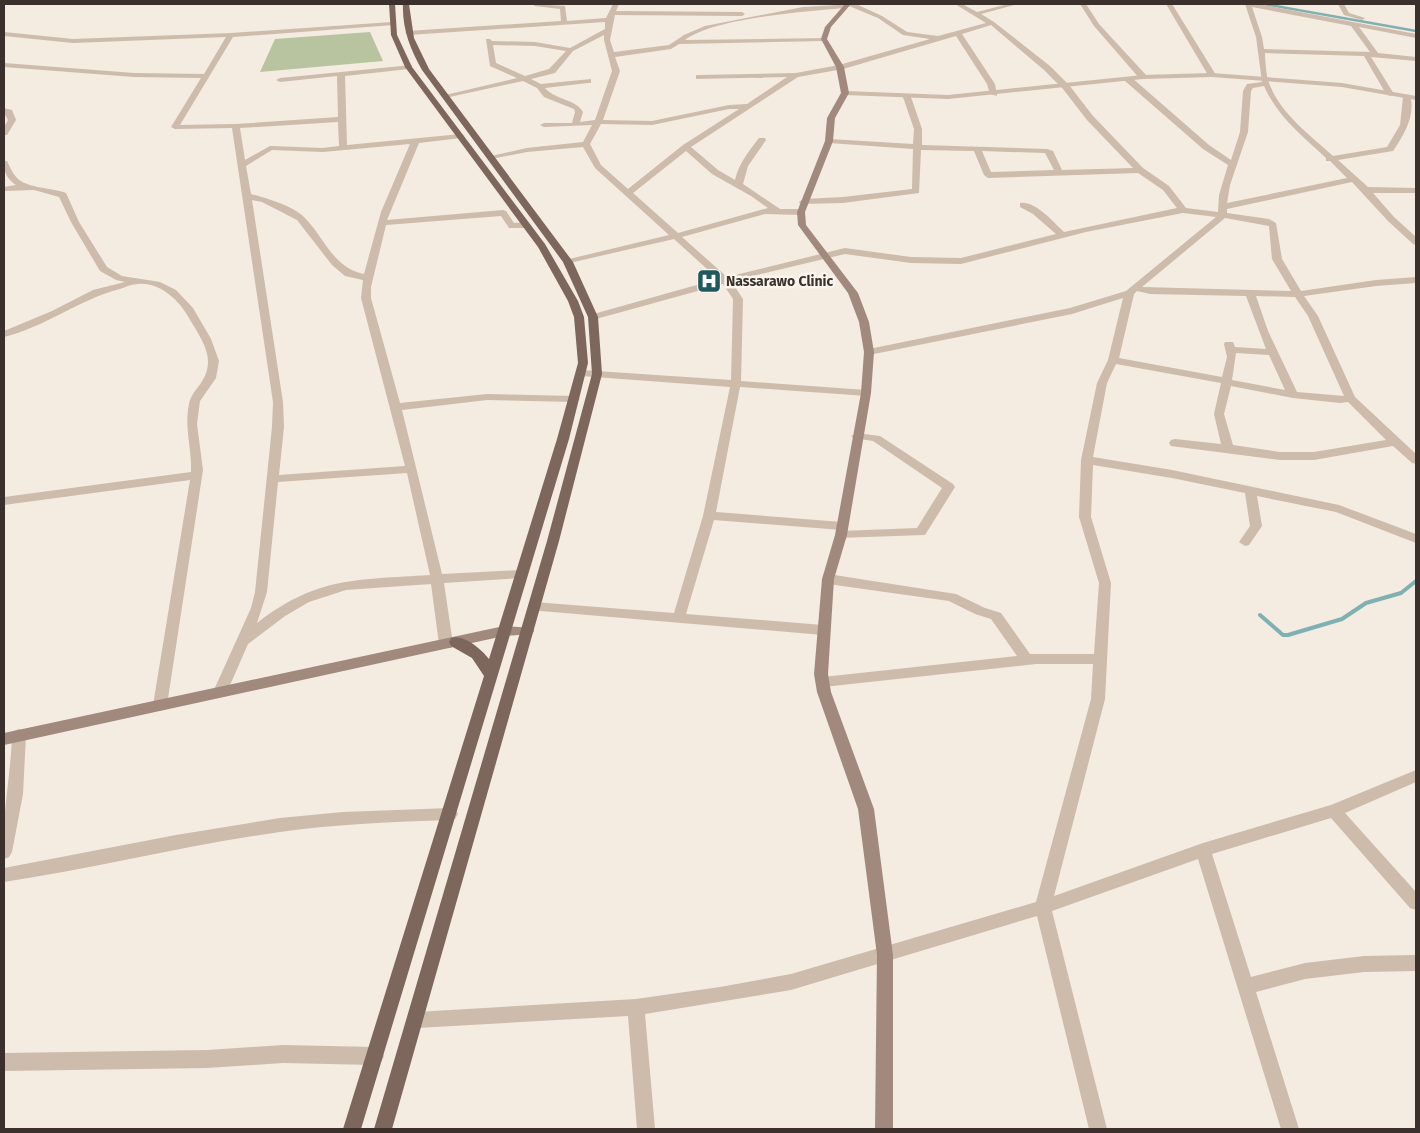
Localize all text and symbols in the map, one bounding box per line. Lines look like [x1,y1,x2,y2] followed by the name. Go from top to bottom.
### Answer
[696,268,722,294] hospital icon: Nassarawo Clinic
[726,273,834,290] place label: Nassarawo Clinic

